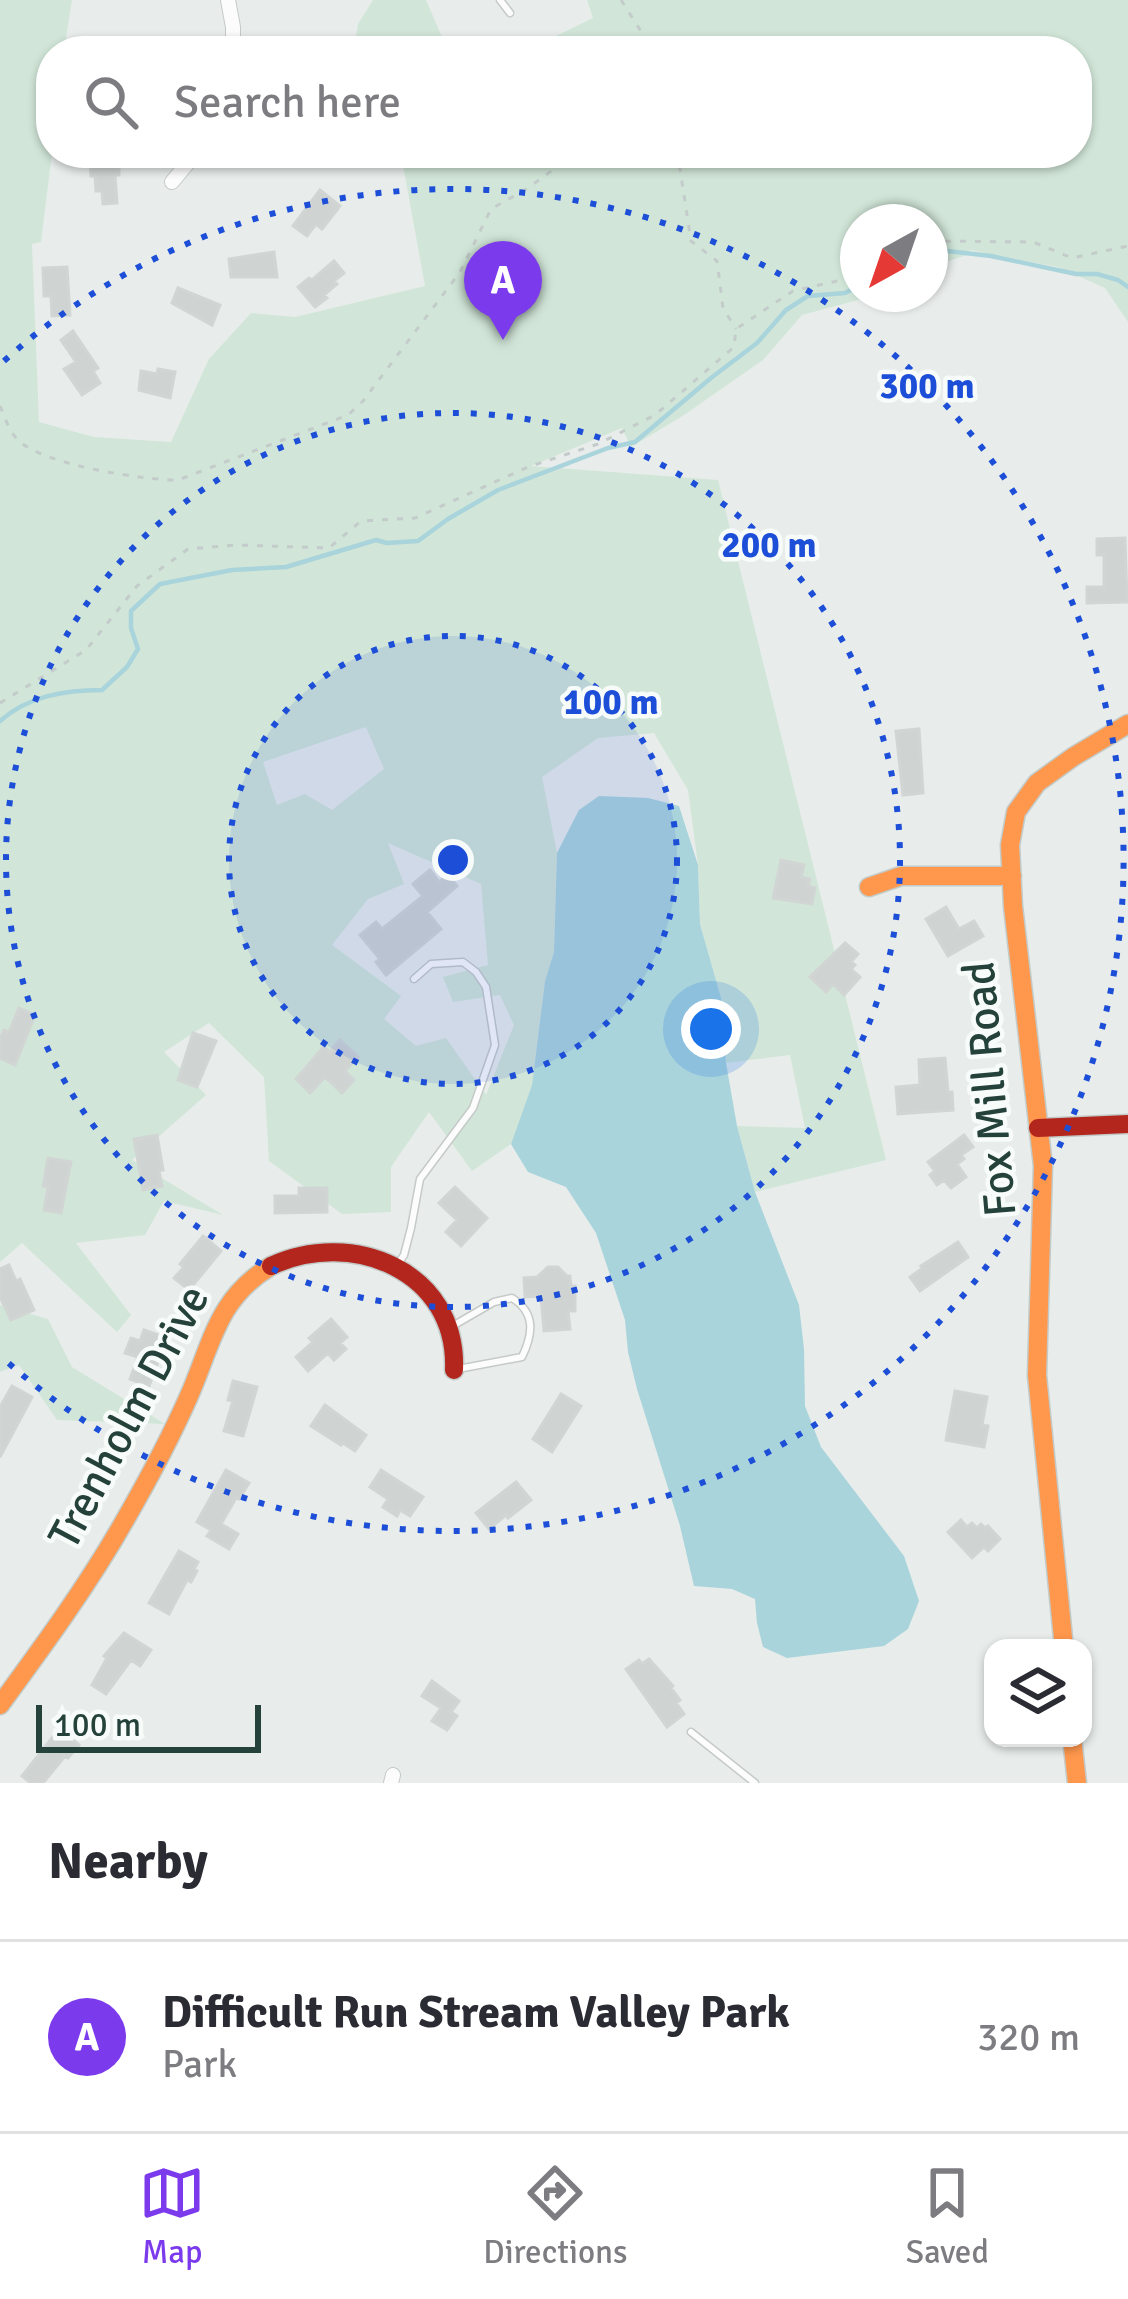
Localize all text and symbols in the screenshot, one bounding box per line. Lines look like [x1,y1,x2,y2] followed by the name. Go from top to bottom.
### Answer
[36,36,1092,168] search box
[78,69,144,135] icon: search
[174,75,401,130] text: Search here
[840,204,948,312] north arrow
[464,241,542,340] pin: A
[879,364,975,409] text: 300 m
[721,523,817,568] text: 200 m
[563,680,659,725] text: 100 m
[432,839,474,881] centre of rings
[951,959,1029,1219] street label: Fox Mill Road
[681,999,741,1059] your location
[37,1276,221,1558] street label: Trenholm Drive
[984,1639,1092,1747] map controls
[984,1639,1092,1747] button: layers
[36,1699,261,1752] scale bar
[54,1705,141,1746] text: 100 m
[48,1830,208,1893] text: Nearby
[162,1985,790,2040] text: Difficult Run Stream Valley Park
[75,2013,99,2061] text: A
[977,2013,1080,2061] text: 320 m
[162,2040,237,2088] text: Park
[139,2160,205,2273] tab: Map
[483,2160,628,2273] tab: Directions
[906,2160,989,2273] tab: Saved

